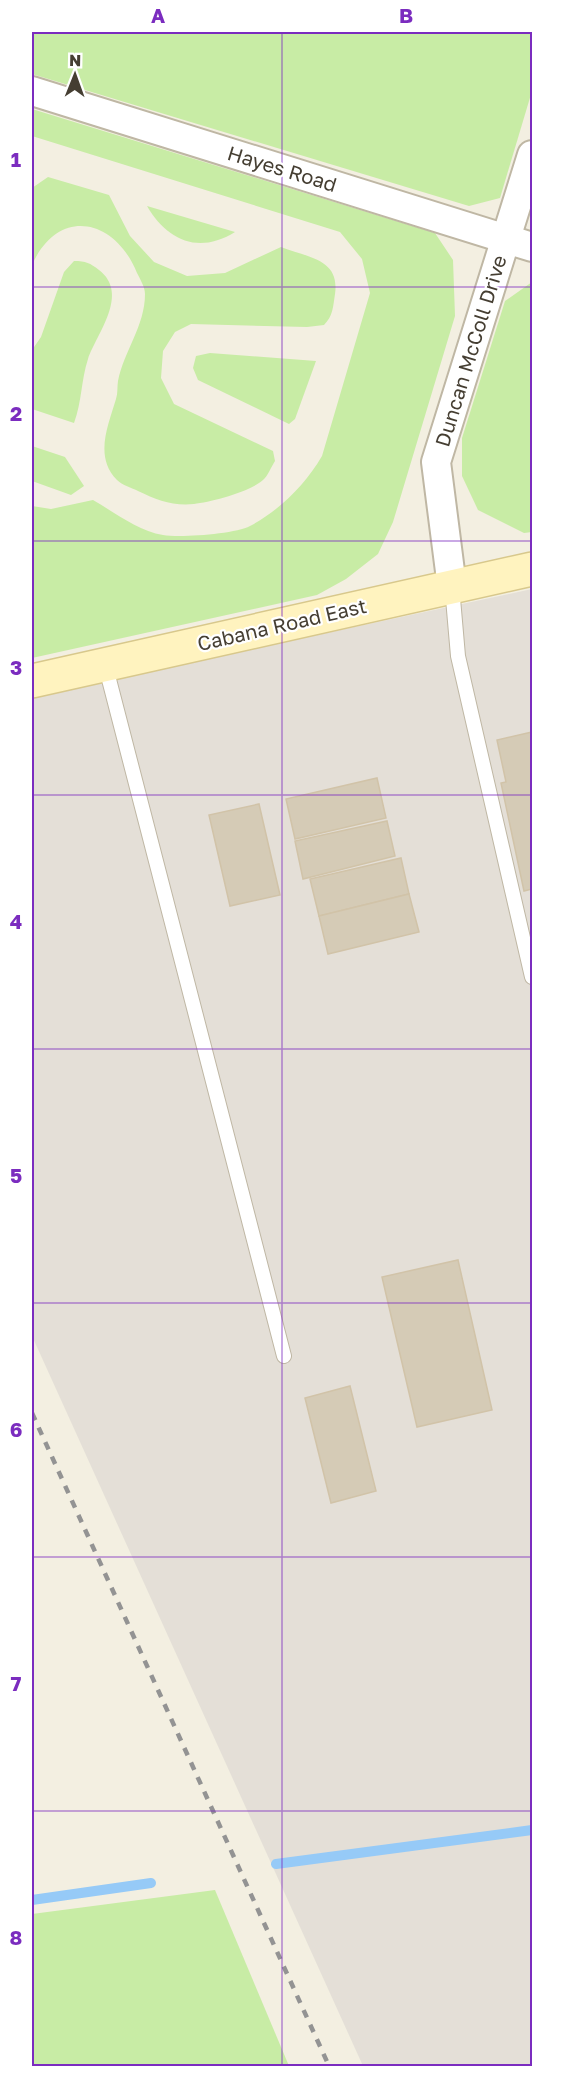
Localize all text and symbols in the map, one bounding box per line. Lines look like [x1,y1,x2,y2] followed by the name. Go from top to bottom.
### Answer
[151,3,165,27] text: A
[399,3,413,27] text: B
[45,45,105,105] north arrow
[69,50,82,70] text: N
[225,140,340,196] street label: Hayes Road
[11,147,21,171] text: 1
[429,252,511,449] street label: Duncan McColl Drive
[10,401,22,425] text: 2
[195,593,369,655] street label: Cabana Road East
[10,655,22,679] text: 3
[10,909,22,933] text: 4
[10,1163,22,1187] text: 5
[10,1417,22,1441] text: 6
[11,1671,22,1695] text: 7
[10,1925,22,1949] text: 8

